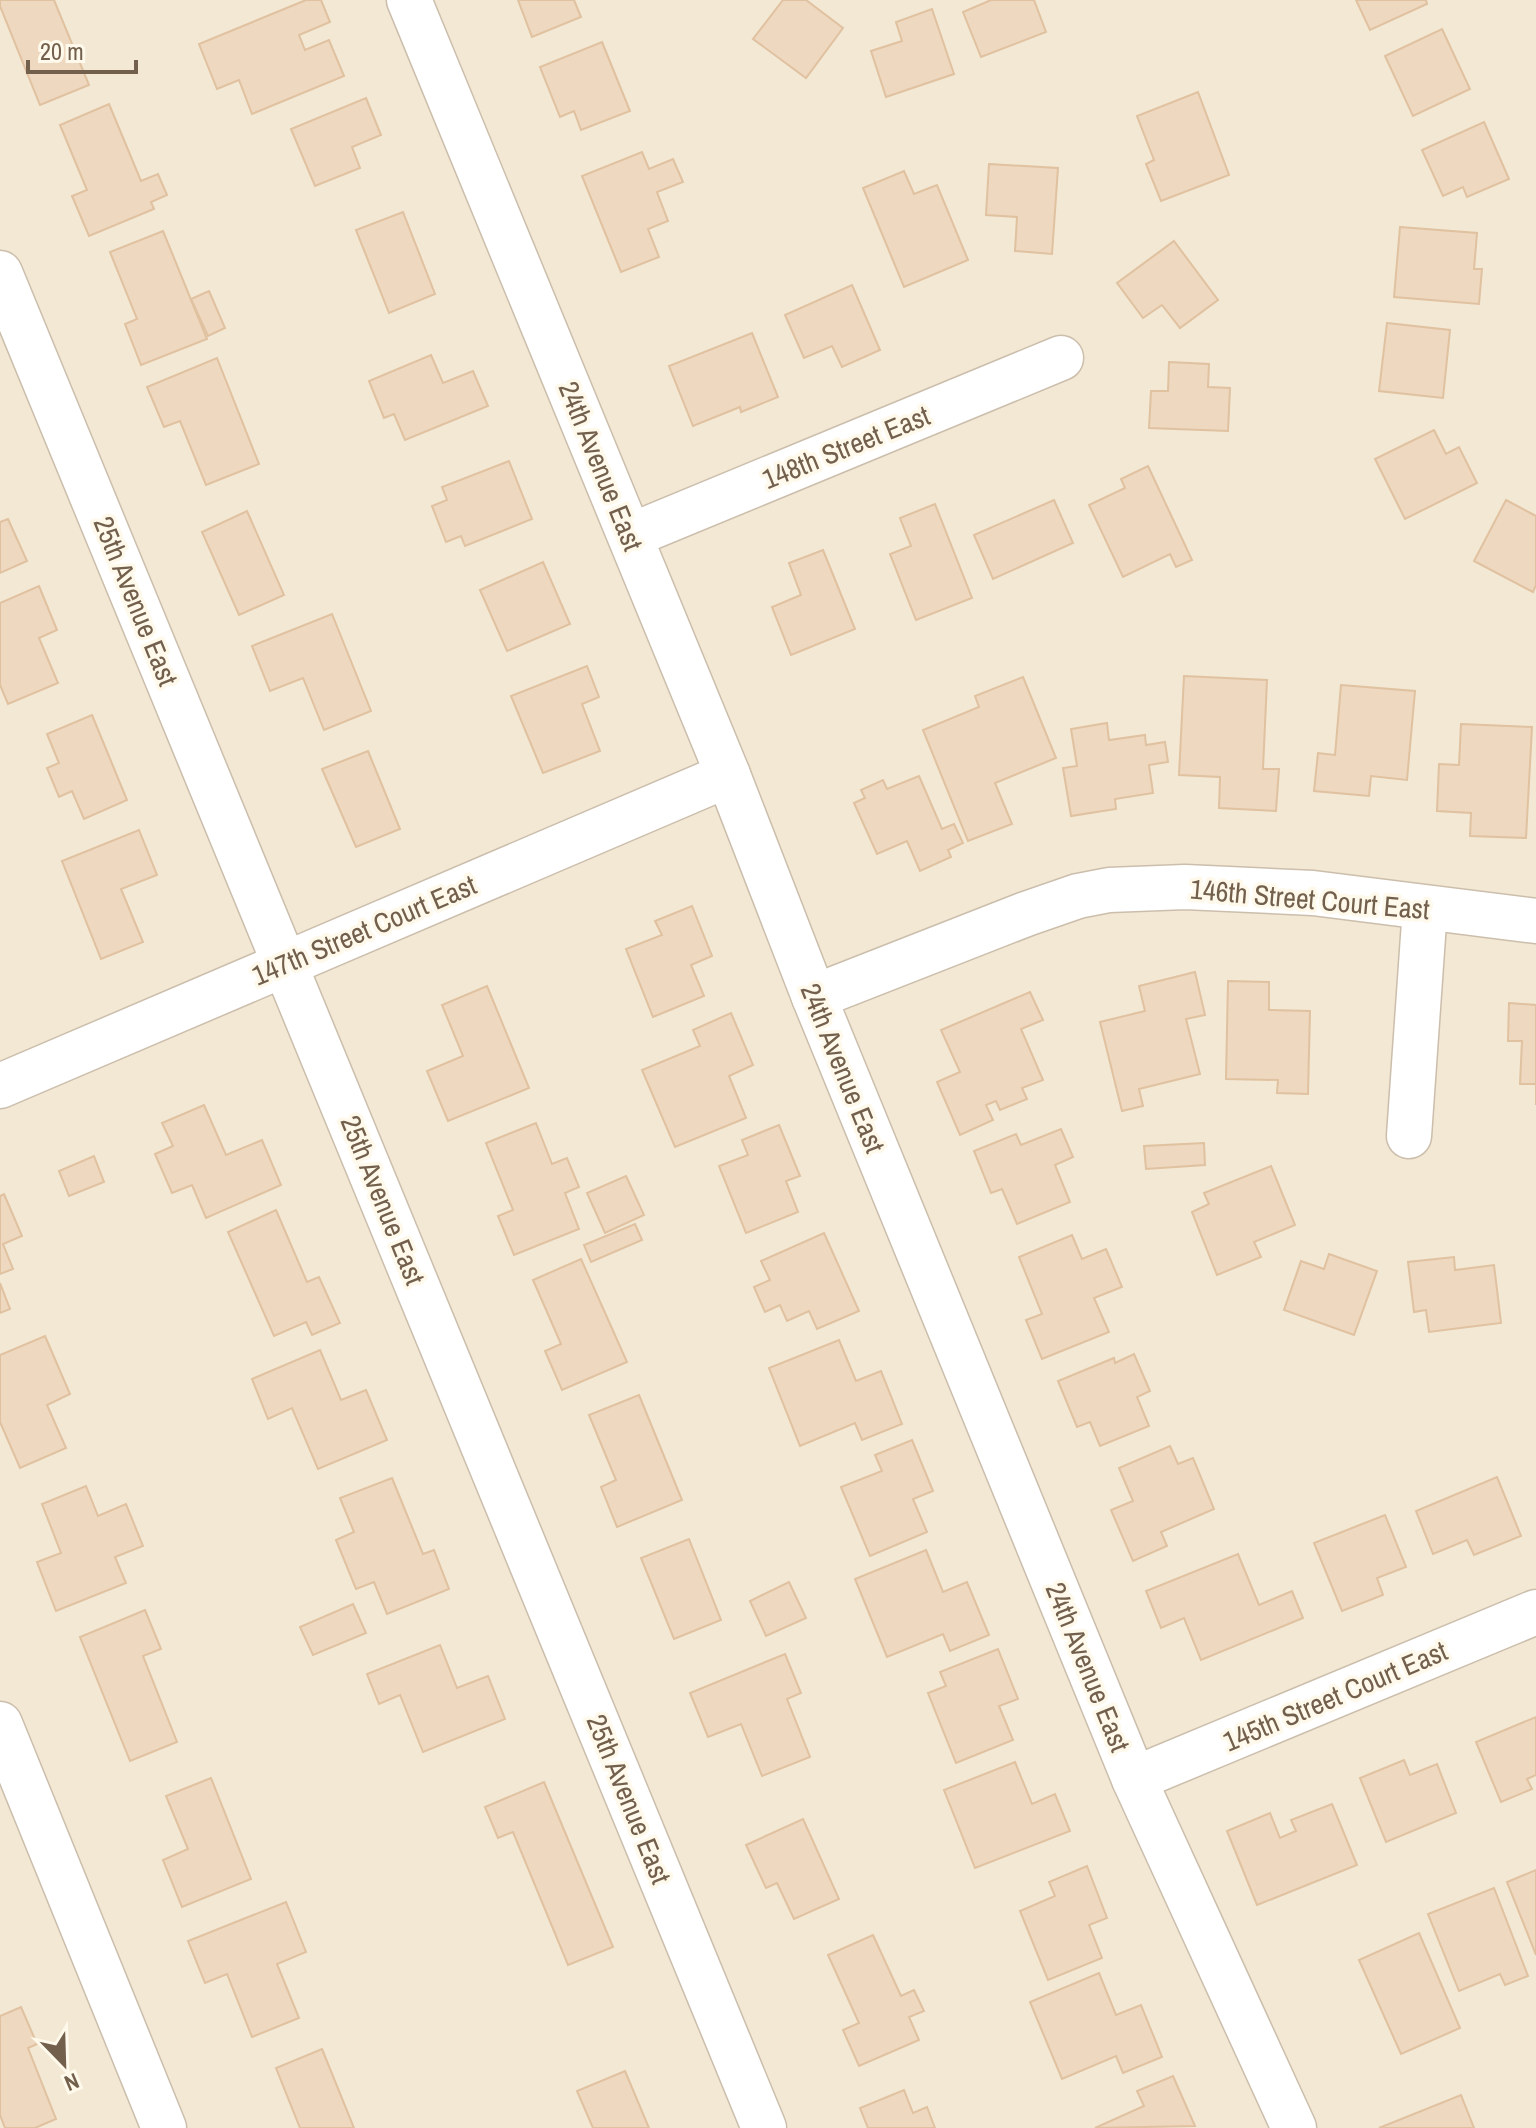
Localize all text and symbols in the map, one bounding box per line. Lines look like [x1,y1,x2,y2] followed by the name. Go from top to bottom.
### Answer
[28,24,136,74] scale bar
[40,35,84,67] text: 20 m
[550,376,652,556] street label: 24th Avenue East
[757,396,935,498] street label: 148th Street East
[85,511,187,691] street label: 25th Avenue East
[246,866,482,994] street label: 147th Street Court East
[1189,870,1431,928] street label: 146th Street Court East
[792,978,894,1158] street label: 24th Avenue East
[332,1110,434,1290] street label: 25th Avenue East
[1037,1577,1139,1757] street label: 24th Avenue East
[1217,1632,1453,1760] street label: 145th Street Court East
[578,1709,680,1889] street label: 25th Avenue East
[24,2024,104,2104] north arrow
[60,2066,84,2099] text: N

